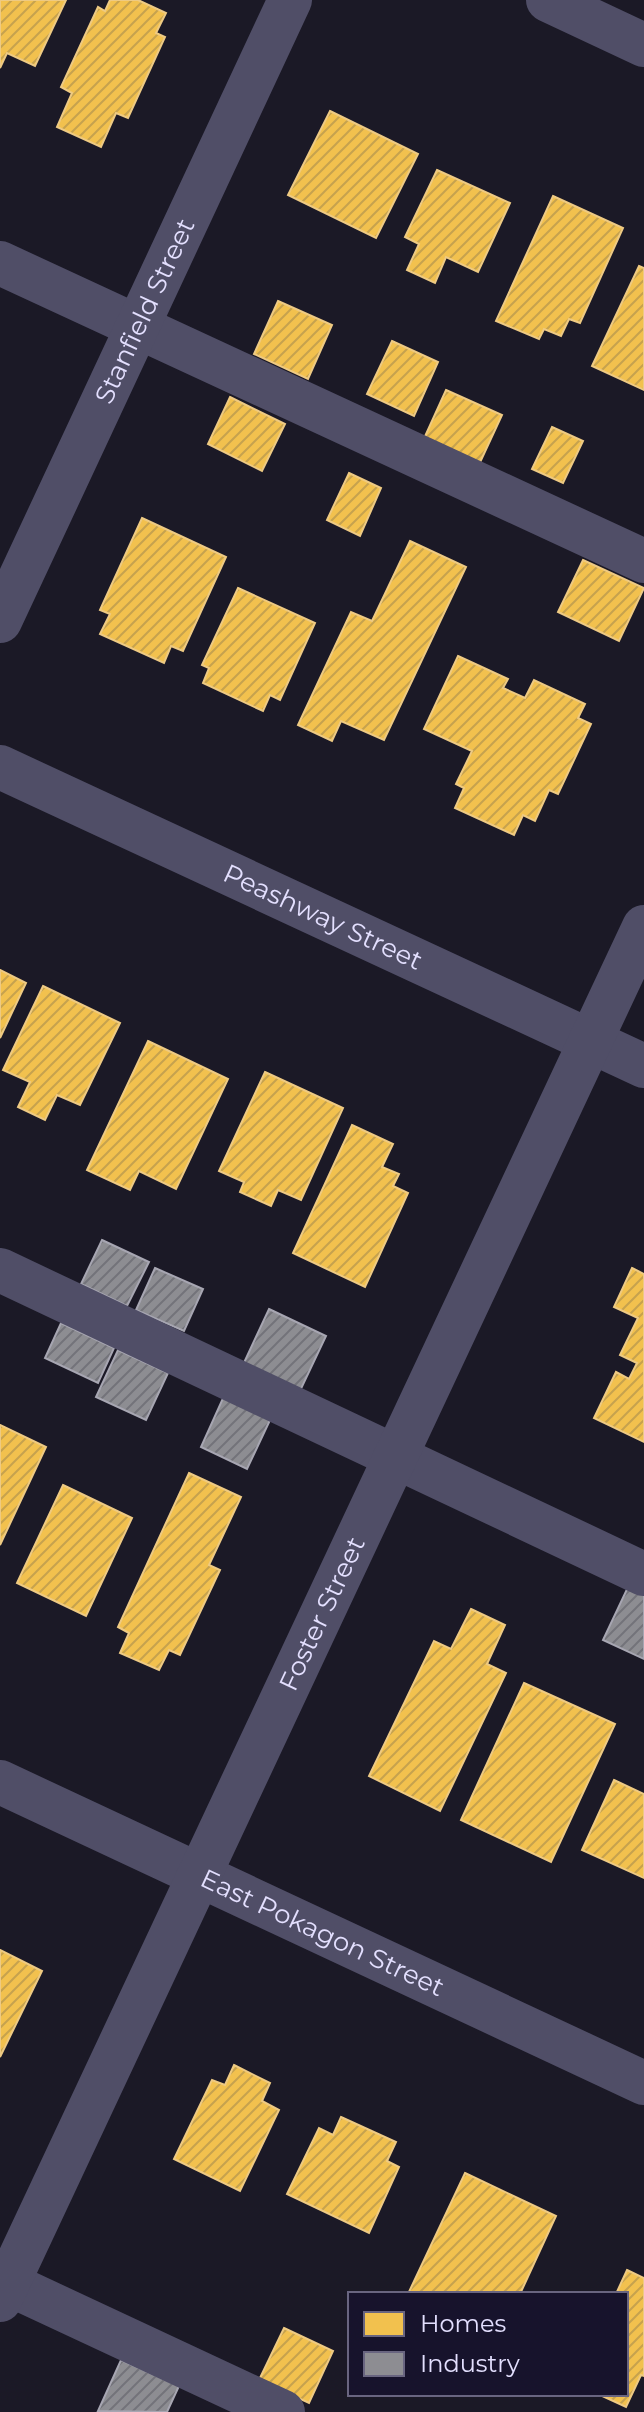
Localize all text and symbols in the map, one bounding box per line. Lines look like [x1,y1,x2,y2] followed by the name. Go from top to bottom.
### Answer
[88,213,202,409] street label: Stanfield Street
[218,857,428,977] street label: Peashway Street
[272,1531,372,1696] street label: Foster Street
[196,1862,449,2003] street label: East Pokagon Street
[348,2292,628,2396] legend
[420,2309,506,2338] text: Homes
[420,2349,520,2378] text: Industry

